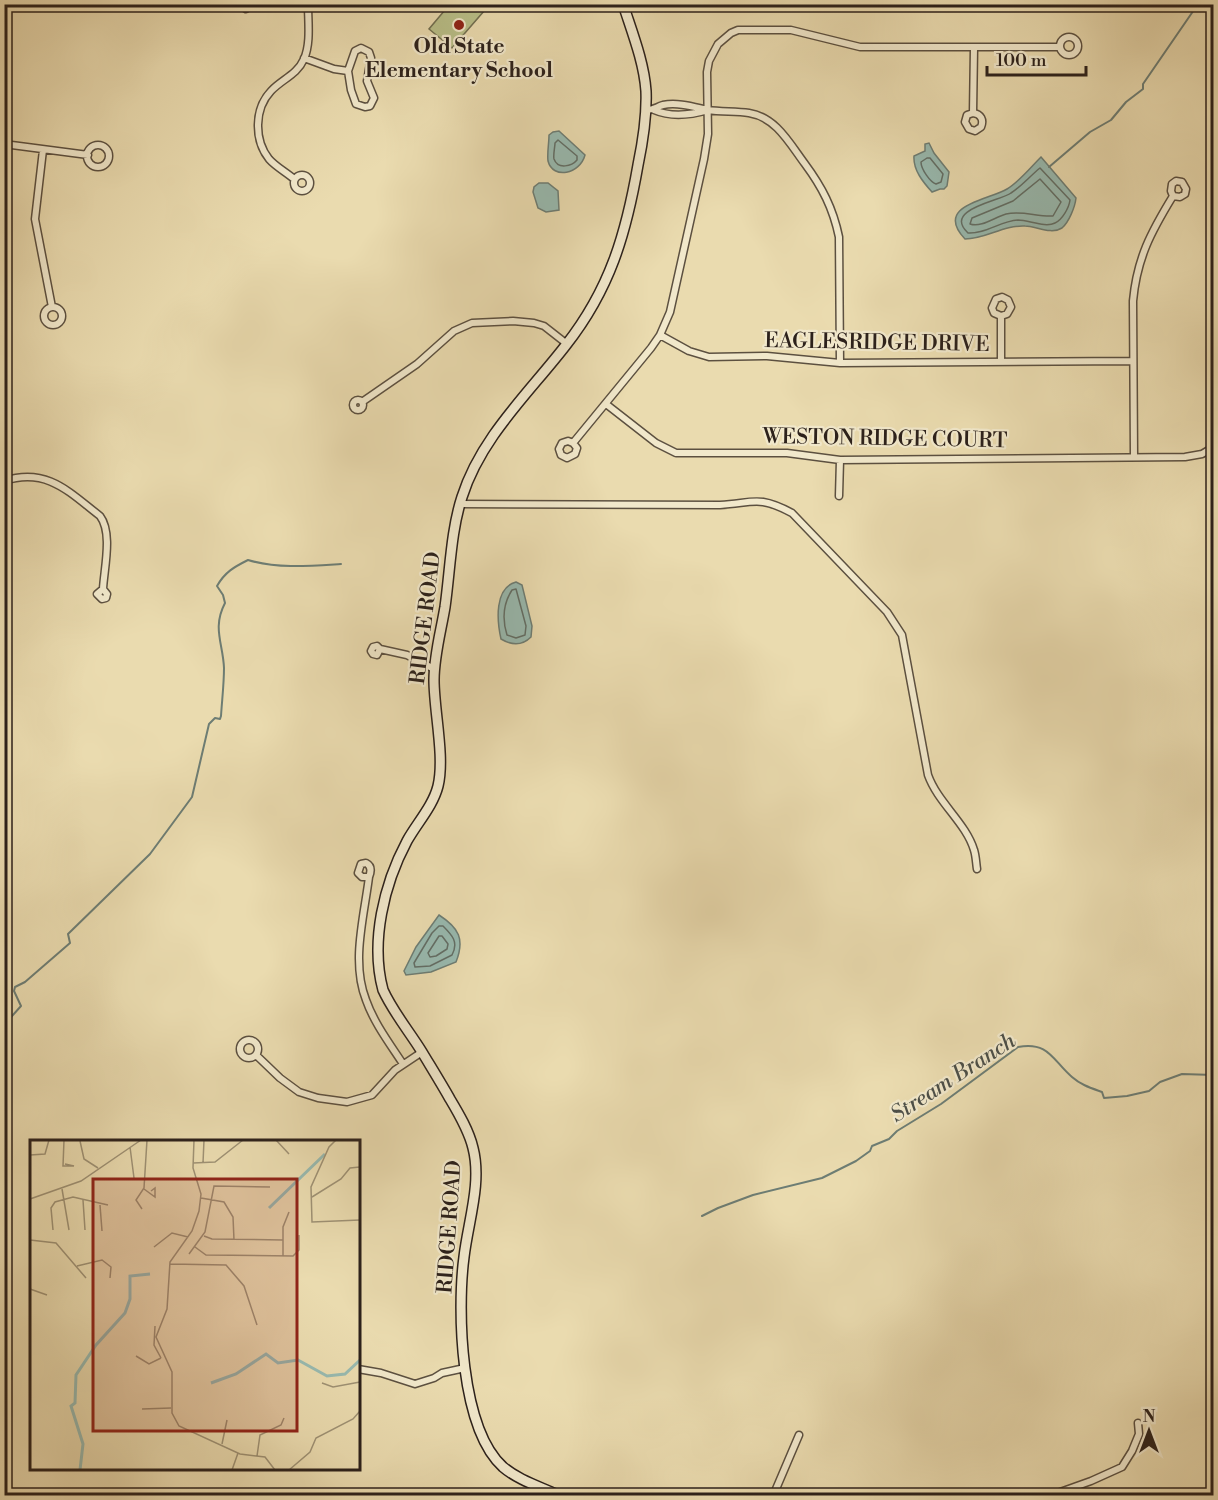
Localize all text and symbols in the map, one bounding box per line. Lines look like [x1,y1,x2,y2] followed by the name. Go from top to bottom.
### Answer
[452,18,466,32] marker: Old State Elementary School
[365,34,553,84] place label: Old State Elementary School
[987,39,1086,77] scale bar
[996,49,1047,72] text: 100 m
[764,328,990,358] street label: EAGLESRIDGE DRIVE
[761,424,1008,454] street label: WESTON RIDGE COURT
[405,550,447,686] street label: RIDGE ROAD
[885,1027,1021,1129] water label: Stream Branch
[30,1140,360,1470] inset map
[432,1160,468,1294] street label: RIDGE ROAD
[1119,1401,1179,1461] north arrow
[1143,1407,1156,1427] text: N

